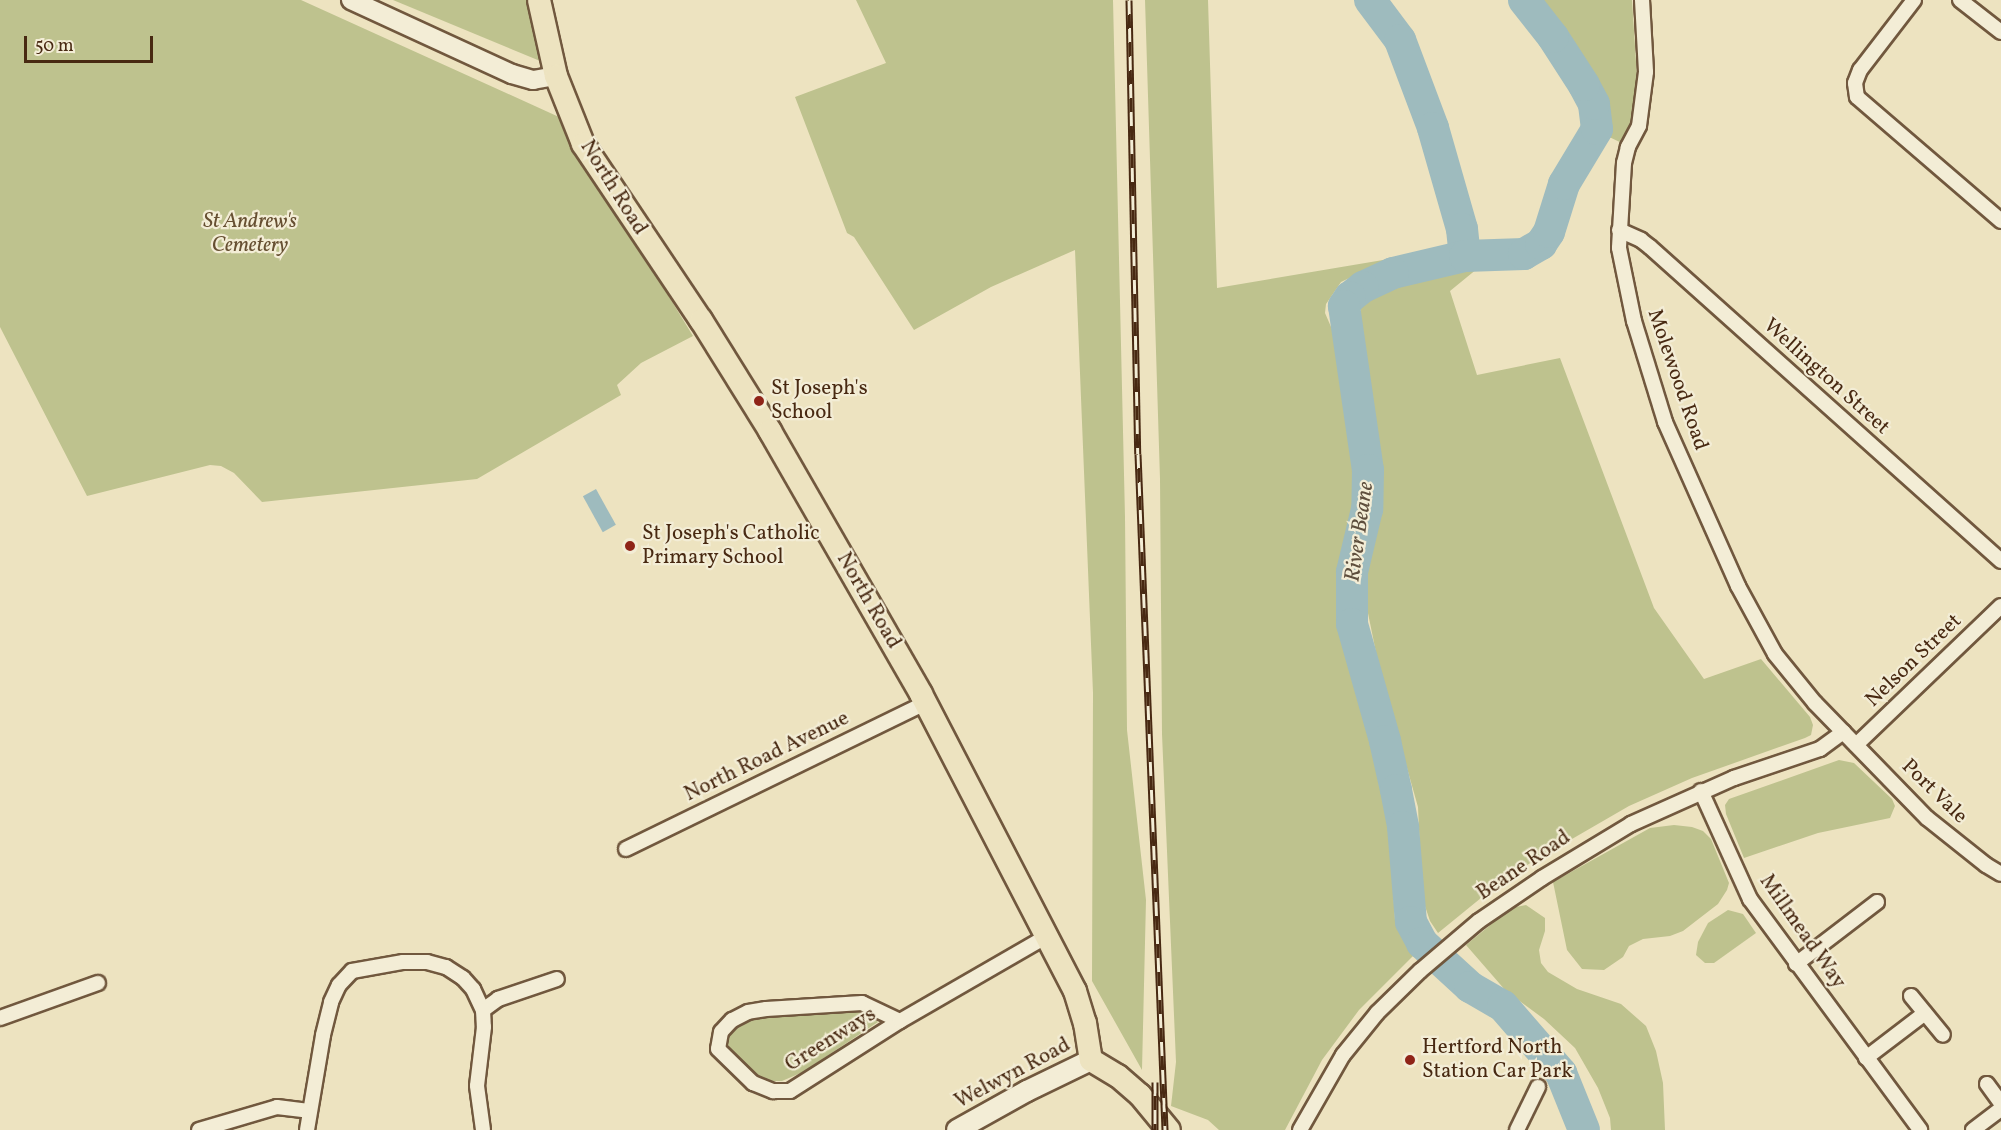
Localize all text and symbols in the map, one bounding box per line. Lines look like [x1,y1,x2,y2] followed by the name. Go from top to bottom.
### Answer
[27,24,156,62] scale bar
[35,34,74,59] text: 50 m
[574,136,652,240] street label: North Road
[203,209,297,259] park label: St Andrew's Cemetery
[1641,306,1713,454] street label: Molewood Road
[1758,314,1894,440] street label: Wellington Street
[771,376,868,426] place label: St Joseph's School
[752,394,766,408] marker: St Joseph's School
[1340,480,1380,584] water label: River Beane
[642,521,820,571] place label: St Joseph's Catholic Primary School
[623,539,637,553] marker: St Joseph's Catholic Primary School
[830,548,906,654] street label: North Road
[1861,609,1967,713] street label: Nelson Street
[681,706,853,808] street label: North Road Avenue
[1896,754,1972,830] street label: Port Vale
[1472,825,1576,907] street label: Beane Road
[1753,870,1851,994] street label: Millmead Way
[781,1002,881,1078] street label: Greenways
[951,1033,1075,1115] street label: Welwyn Road
[1422,1035,1573,1085] place label: Hertford North Station Car Park
[1403,1053,1417,1067] marker: Hertford North Station Car Park

